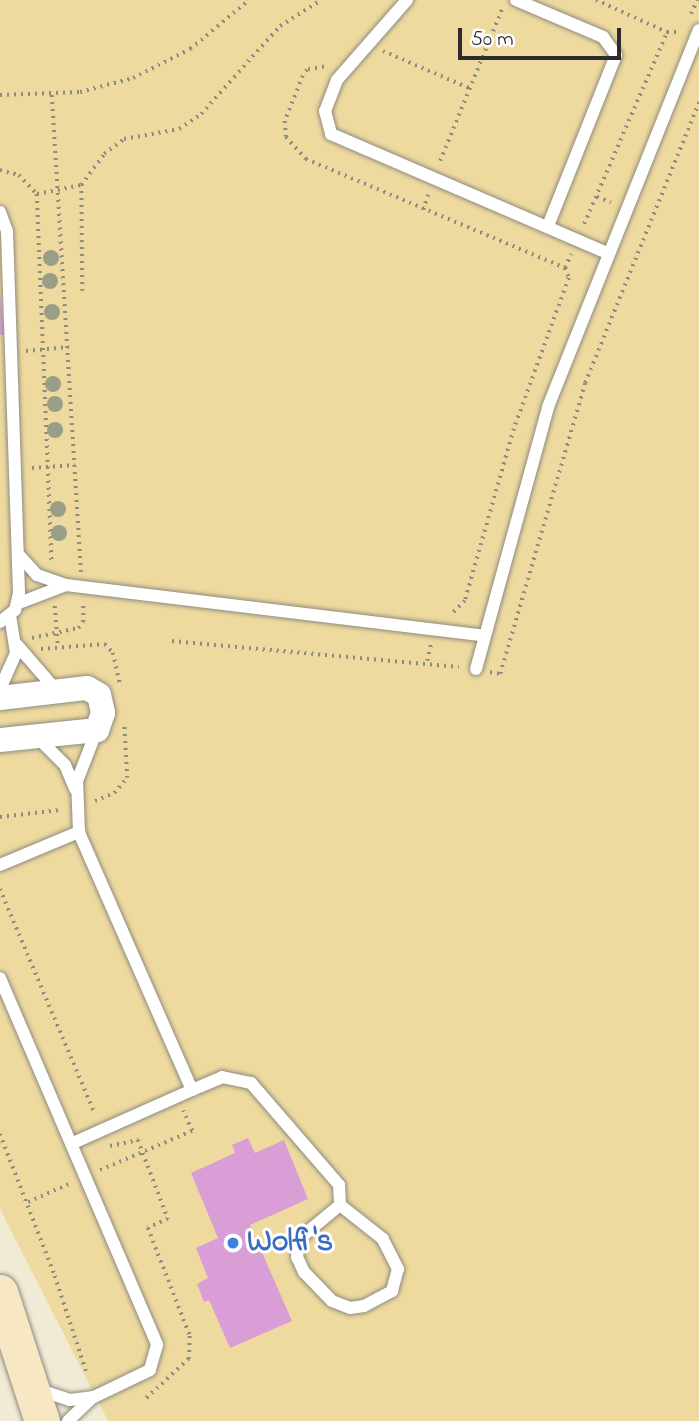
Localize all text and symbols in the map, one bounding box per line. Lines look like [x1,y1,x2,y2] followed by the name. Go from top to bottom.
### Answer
[461,14,624,58] scale bar
[471,25,514,55] text: 50 m
[247,1224,333,1262] place label: Wolfi's
[225,1235,241,1251] marker: Wolfi's

